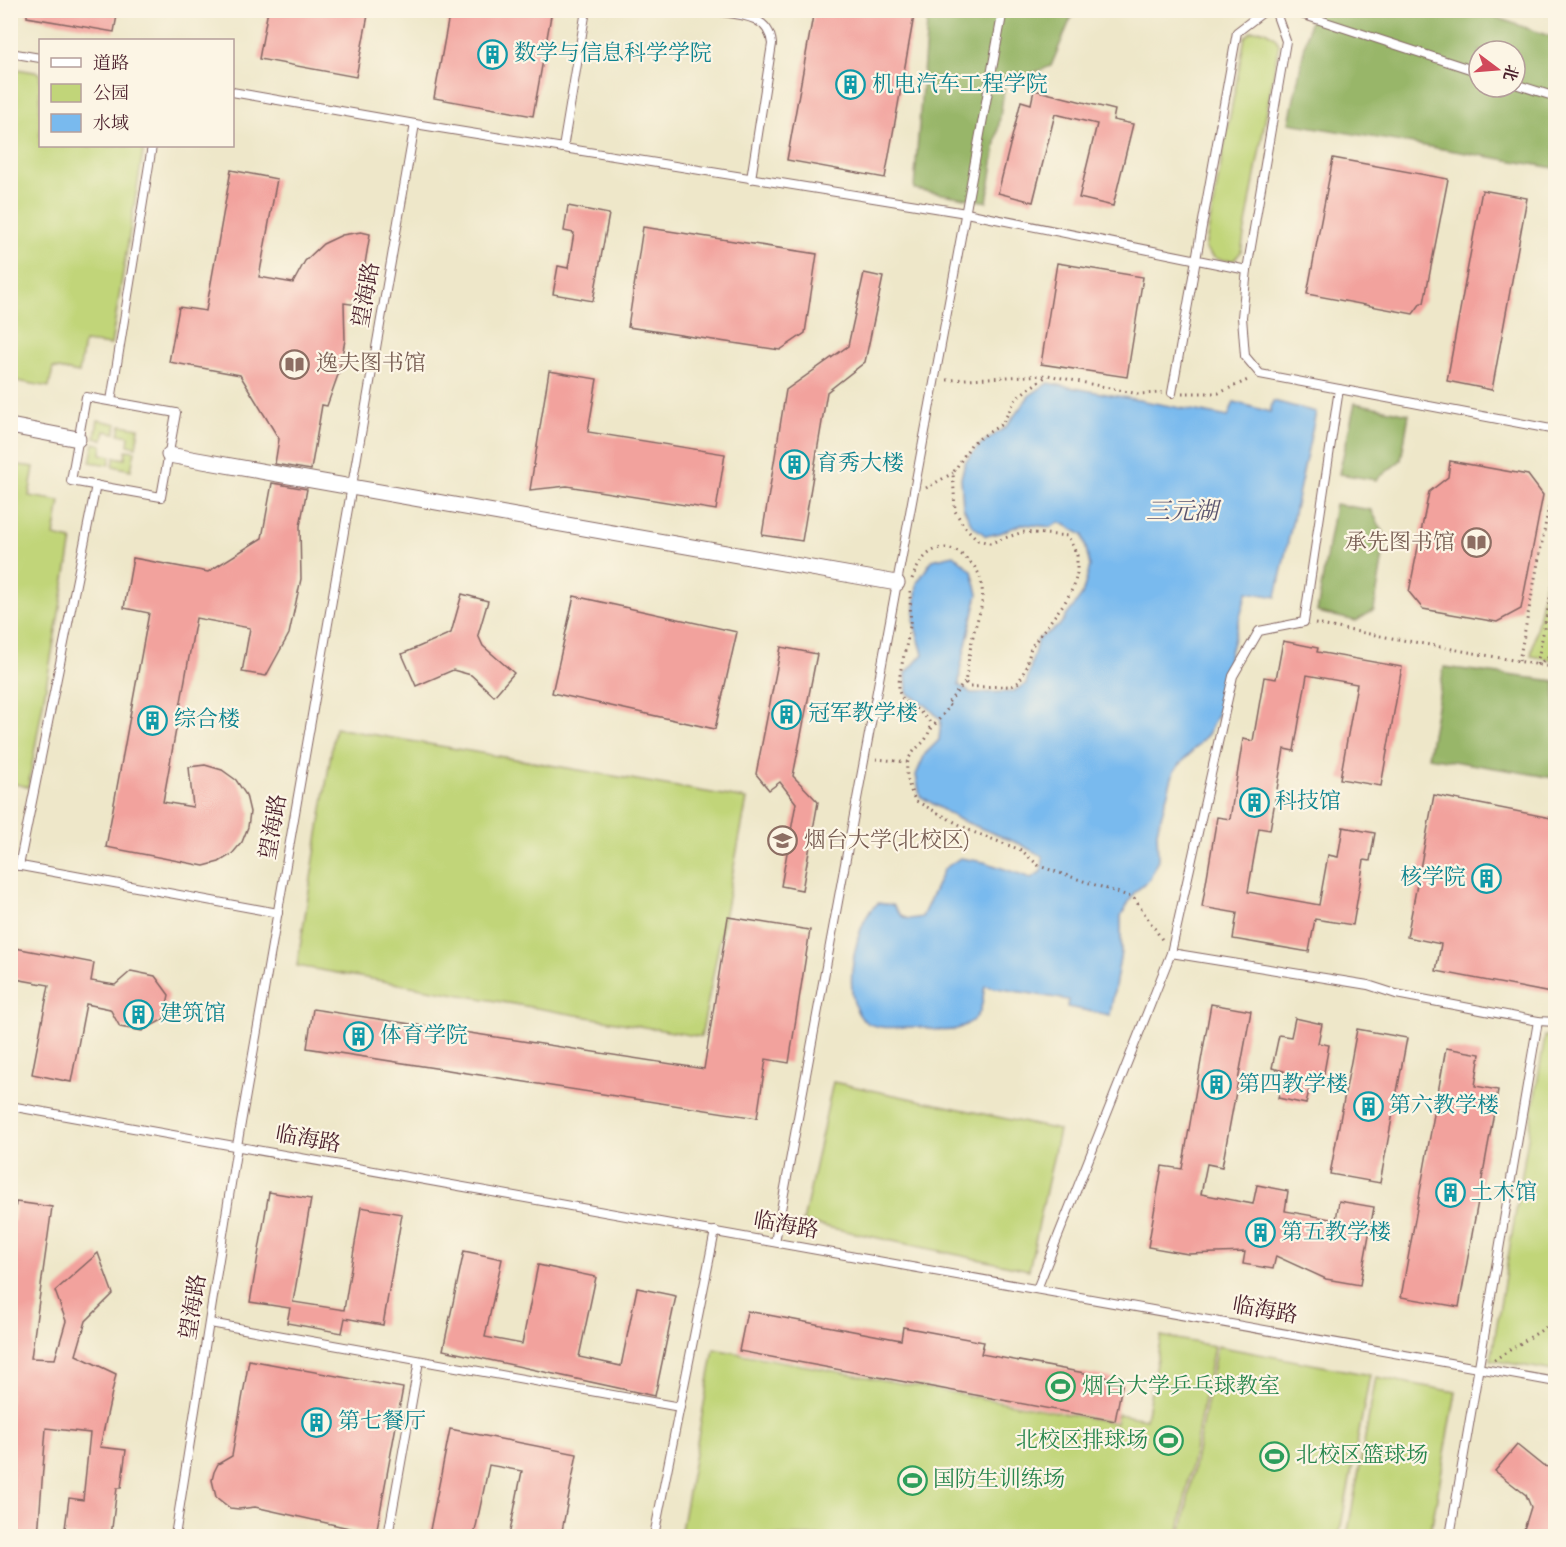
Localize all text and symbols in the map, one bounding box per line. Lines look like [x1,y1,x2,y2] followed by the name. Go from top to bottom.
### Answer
[477,38,509,70] building icon: 数学与信息科学学院
[39,39,234,147] legend
[1467,39,1527,99] north arrow
[514,40,712,68] place label: 数学与信息科学学院
[93,53,129,76] text: 道路
[1498,62,1521,83] text: 北
[835,69,867,101] building icon: 机电汽车工程学院
[872,71,1048,99] place label: 机电汽车工程学院
[93,83,129,106] text: 公园
[93,113,129,136] text: 水域
[347,260,387,330] street label: 望海路
[279,348,311,380] library icon: 逸夫图书馆
[316,350,426,378] place label: 逸夫图书馆
[779,448,811,480] building icon: 育秀大楼
[816,450,904,478] place label: 育秀大楼
[1146,497,1222,528] water label: 三元湖
[1460,527,1492,559] library icon: 承先图书馆
[1345,529,1455,557] place label: 承先图书馆
[771,698,803,730] building icon: 冠军教学楼
[808,700,918,728] place label: 冠军教学楼
[137,704,169,736] building icon: 综合楼
[174,706,240,734] place label: 综合楼
[1238,786,1270,818] building icon: 科技馆
[1275,788,1341,816] place label: 科技馆
[254,792,294,862] street label: 望海路
[767,825,799,857] school or university icon: 烟台大学(北校区)
[804,827,969,855] place label: 烟台大学(北校区)
[1471,862,1503,894] building icon: 核学院
[1400,864,1466,892] place label: 核学院
[123,998,155,1030] building icon: 建筑馆
[160,1000,226,1028] place label: 建筑馆
[343,1020,375,1052] building icon: 体育学院
[380,1022,468,1050] place label: 体育学院
[1201,1069,1233,1101] building icon: 第四教学楼
[1238,1071,1348,1099] place label: 第四教学楼
[1352,1090,1384,1122] building icon: 第六教学楼
[1389,1092,1499,1120] place label: 第六教学楼
[273,1120,343,1160] street label: 临海路
[1434,1177,1466,1209] building icon: 土木馆
[1471,1179,1537,1207] place label: 土木馆
[751,1206,821,1246] street label: 临海路
[1244,1217,1276,1249] building icon: 第五教学楼
[1281,1219,1391,1247] place label: 第五教学楼
[175,1272,213,1342] street label: 望海路
[1230,1291,1300,1331] street label: 临海路
[1045,1371,1077,1403] sports icon: 烟台大学乒乓球教室
[1082,1373,1280,1401] place label: 烟台大学乒乓球教室
[301,1406,333,1438] building icon: 第七餐厅
[338,1408,426,1436] place label: 第七餐厅
[1153,1425,1185,1457] sports icon: 北校区排球场
[1016,1427,1148,1455] place label: 北校区排球场
[1259,1440,1291,1472] sports icon: 北校区篮球场
[1296,1442,1428,1470] place label: 北校区篮球场
[896,1464,928,1496] sports icon: 国防生训练场
[933,1466,1065,1494] place label: 国防生训练场

